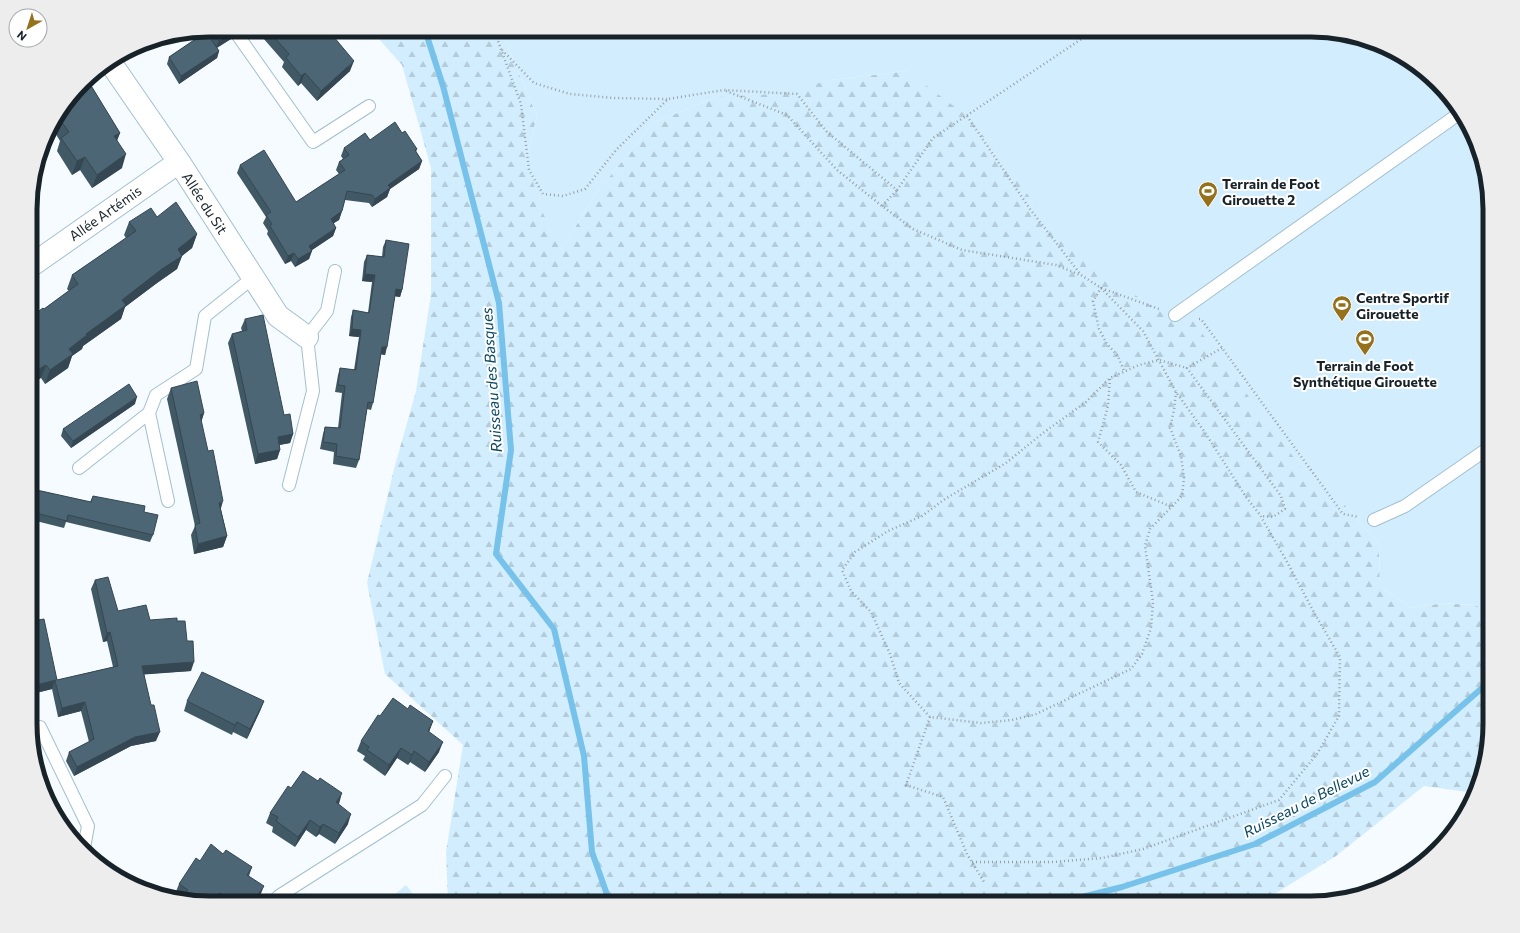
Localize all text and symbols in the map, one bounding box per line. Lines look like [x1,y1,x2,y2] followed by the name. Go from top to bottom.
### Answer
[8,8,48,48] north arrow
[14,29,29,44] text: N
[179,169,231,237] street label: Allée du Sit
[1222,175,1320,208] place label: Terrain de Foot Girouette 2
[1197,180,1219,208] sports icon: Terrain de Foot Girouette 2
[65,182,145,244] street label: Allée Artémis
[1356,289,1449,322] place label: Centre Sportif Girouette
[1331,294,1353,322] sports icon: Centre Sportif Girouette
[477,307,505,453] water label: Ruisseau des Basques
[1354,328,1376,356] sports icon: Terrain de Foot Synthétique Girouette
[1293,357,1437,390] place label: Terrain de Foot Synthétique Girouette
[1240,761,1372,841] water label: Ruisseau de Bellevue

